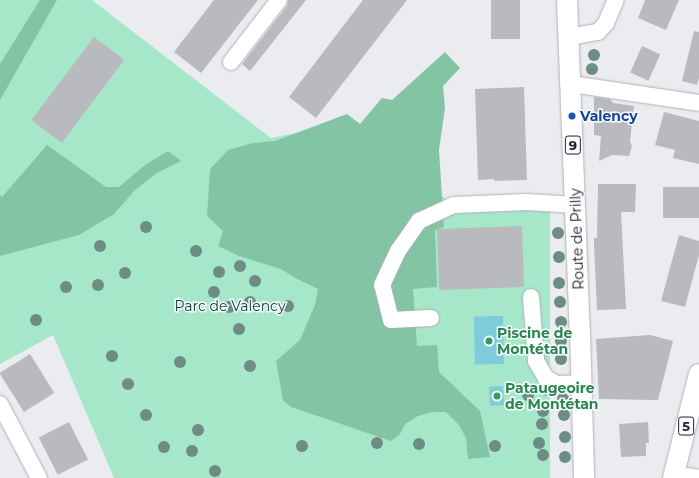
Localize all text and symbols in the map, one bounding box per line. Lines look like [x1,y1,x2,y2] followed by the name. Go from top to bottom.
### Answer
[580,108,638,124] place label: Valency
[567,111,577,121] marker: Valency
[564,134,582,156] road number: 9
[567,188,587,290] street label: Route de Prilly
[174,298,286,314] park label: Parc de Valency
[497,325,572,358] place label: Piscine de Montétan
[484,336,494,346] marker: Piscine de Montétan
[505,380,599,412] place label: Pataugeoire de Montétan
[492,391,502,401] marker: Pataugeoire de Montétan
[678,415,694,437] road number: 5

